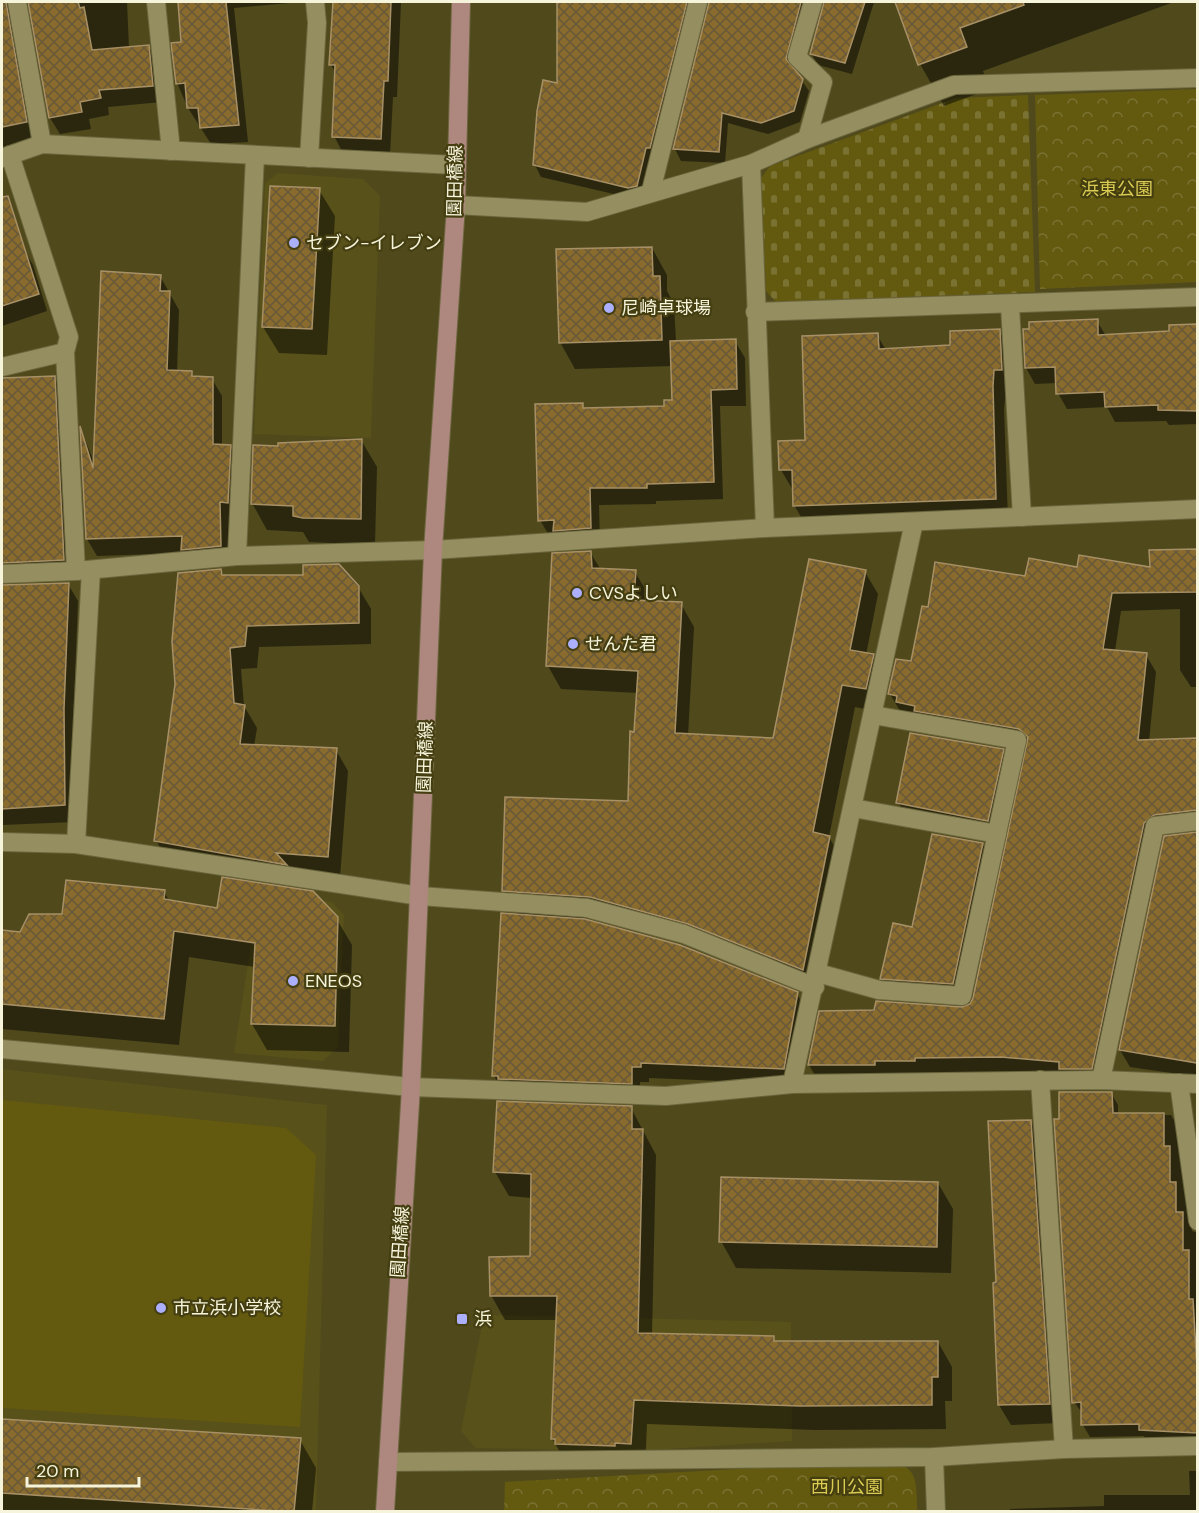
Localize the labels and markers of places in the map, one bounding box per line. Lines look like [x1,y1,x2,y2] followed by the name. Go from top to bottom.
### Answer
[306,231,442,255] place label: セブン-イレブン
[287,236,301,250] marker: セブン-イレブン
[621,296,711,320] place label: 尼崎卓球場
[602,301,616,315] marker: 尼崎卓球場
[589,581,678,605] place label: CVSよしい
[570,586,584,600] marker: CVSよしい
[585,632,657,656] place label: せんた君
[566,637,580,651] marker: せんた君
[305,969,362,993] place label: ENEOS
[286,974,300,988] marker: ENEOS
[173,1296,281,1320] place label: 市立浜小学校
[154,1301,168,1315] marker: 市立浜小学校
[474,1307,492,1331] place label: 浜
[455,1312,469,1326] marker: 浜

